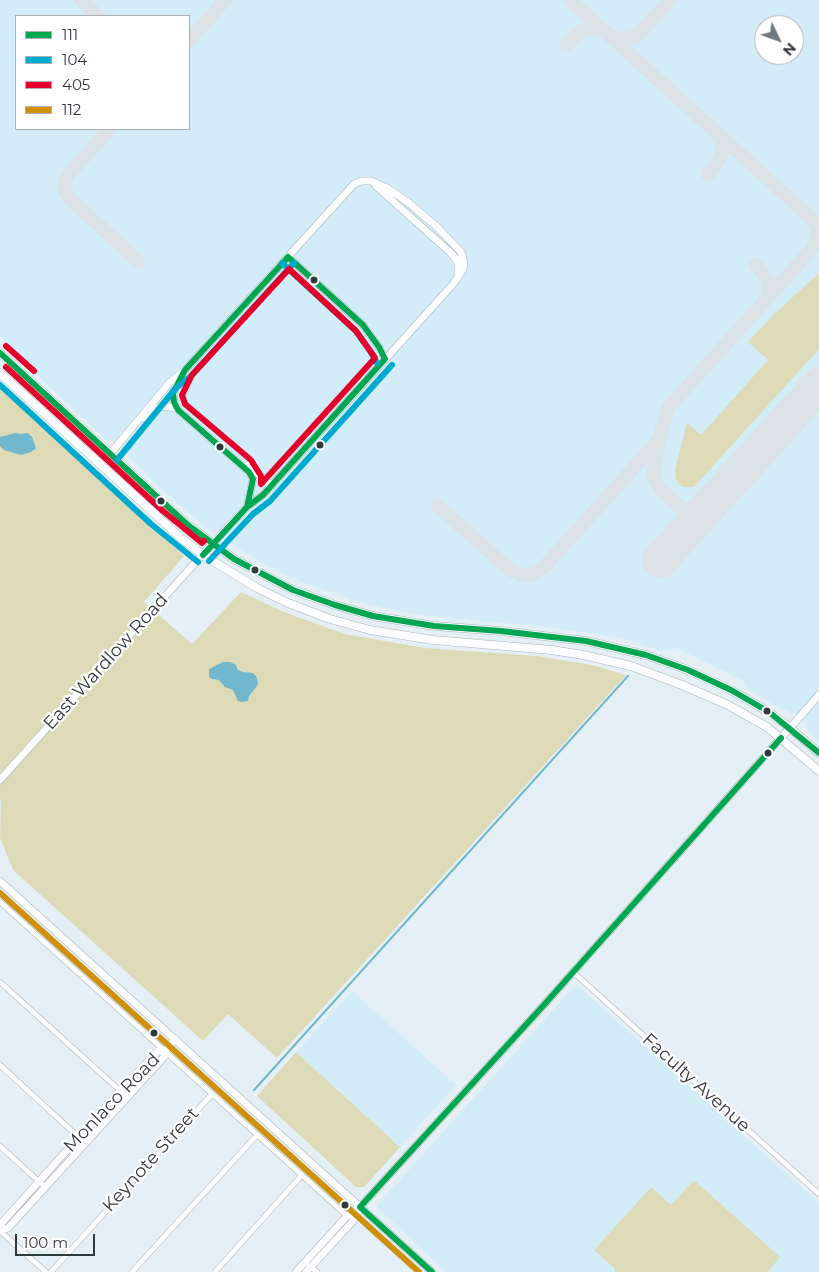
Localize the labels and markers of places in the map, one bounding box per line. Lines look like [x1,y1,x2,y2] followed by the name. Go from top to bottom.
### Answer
[309,275,319,285] unlabelled marker
[315,440,325,450] unlabelled marker
[215,442,225,452] unlabelled marker
[156,496,166,506] unlabelled marker
[250,565,260,575] unlabelled marker
[762,706,772,716] unlabelled marker
[763,748,773,758] unlabelled marker
[149,1028,159,1038] unlabelled marker
[340,1200,350,1210] unlabelled marker

